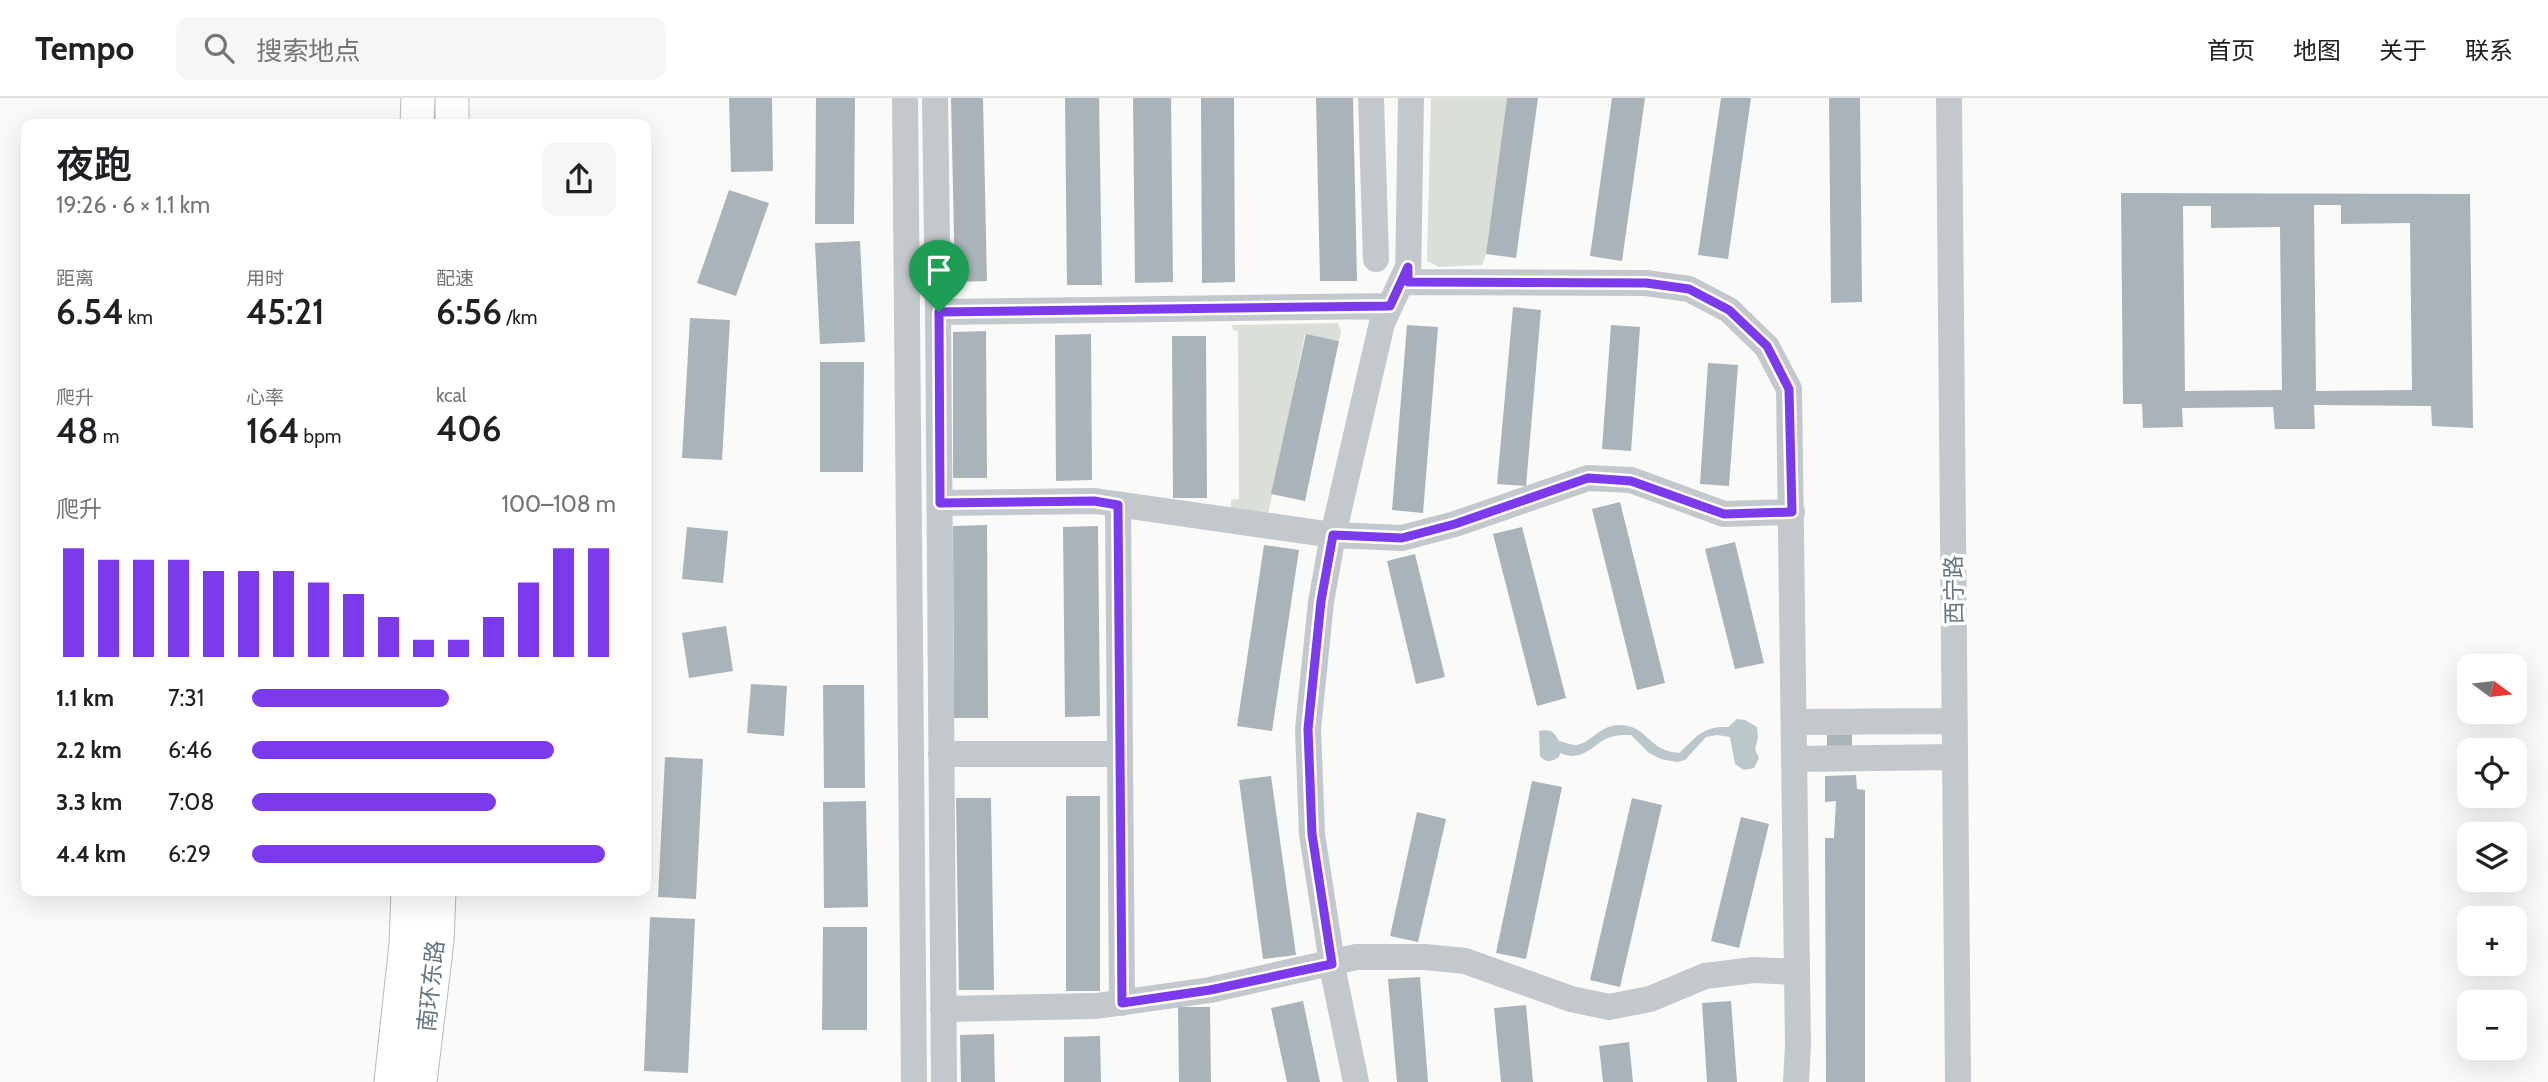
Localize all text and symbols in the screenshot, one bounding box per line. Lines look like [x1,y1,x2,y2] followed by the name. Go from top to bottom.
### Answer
[176,17,666,80] search box
[35,28,134,68] text: Tempo
[200,29,238,67] icon: search
[256,35,360,67] text: 搜索地点
[2207,36,2255,65] text: 首页
[2293,36,2341,65] text: 地图
[2379,36,2427,65] text: 关于
[2465,36,2513,65] text: 联系
[56,141,132,188] text: 夜跑
[542,142,616,216] button: share
[56,191,210,219] text: 19:26 · 6 × 1.1 km
[909,240,969,312] pin
[920,251,958,289] icon: arrive
[56,267,94,290] text: 距离
[246,267,284,290] text: 用时
[436,267,474,290] text: 配速
[56,290,123,333] text: 6.54
[246,290,324,333] text: 45:21
[436,290,502,333] text: 6:56
[123,306,153,329] text: km
[502,306,538,329] text: /km
[436,384,466,407] text: kcal
[56,386,94,409] text: 爬升
[246,386,284,409] text: 心率
[436,407,502,450] text: 406
[56,409,98,452] text: 48
[246,409,299,452] text: 164
[98,425,119,448] text: m
[299,425,341,448] text: bpm
[501,490,616,518] text: 100–108 m
[56,495,102,523] text: 爬升
[1939,555,1969,625] street label: 西宁路
[2457,654,2527,724] north arrow
[2457,654,2527,1060] map controls
[56,684,114,712] text: 1.1 km
[168,684,204,712] text: 7:31
[56,736,122,764] text: 2.2 km
[168,736,212,764] text: 6:46
[2457,738,2527,808] button: locate
[56,788,122,816] text: 3.3 km
[168,788,214,816] text: 7:08
[2457,822,2527,892] button: layers
[56,840,126,868] text: 4.4 km
[168,840,211,868] text: 6:29
[2457,906,2527,976] button: +
[412,939,450,1033] street label: 南环东路
[2457,990,2527,1060] button: −

